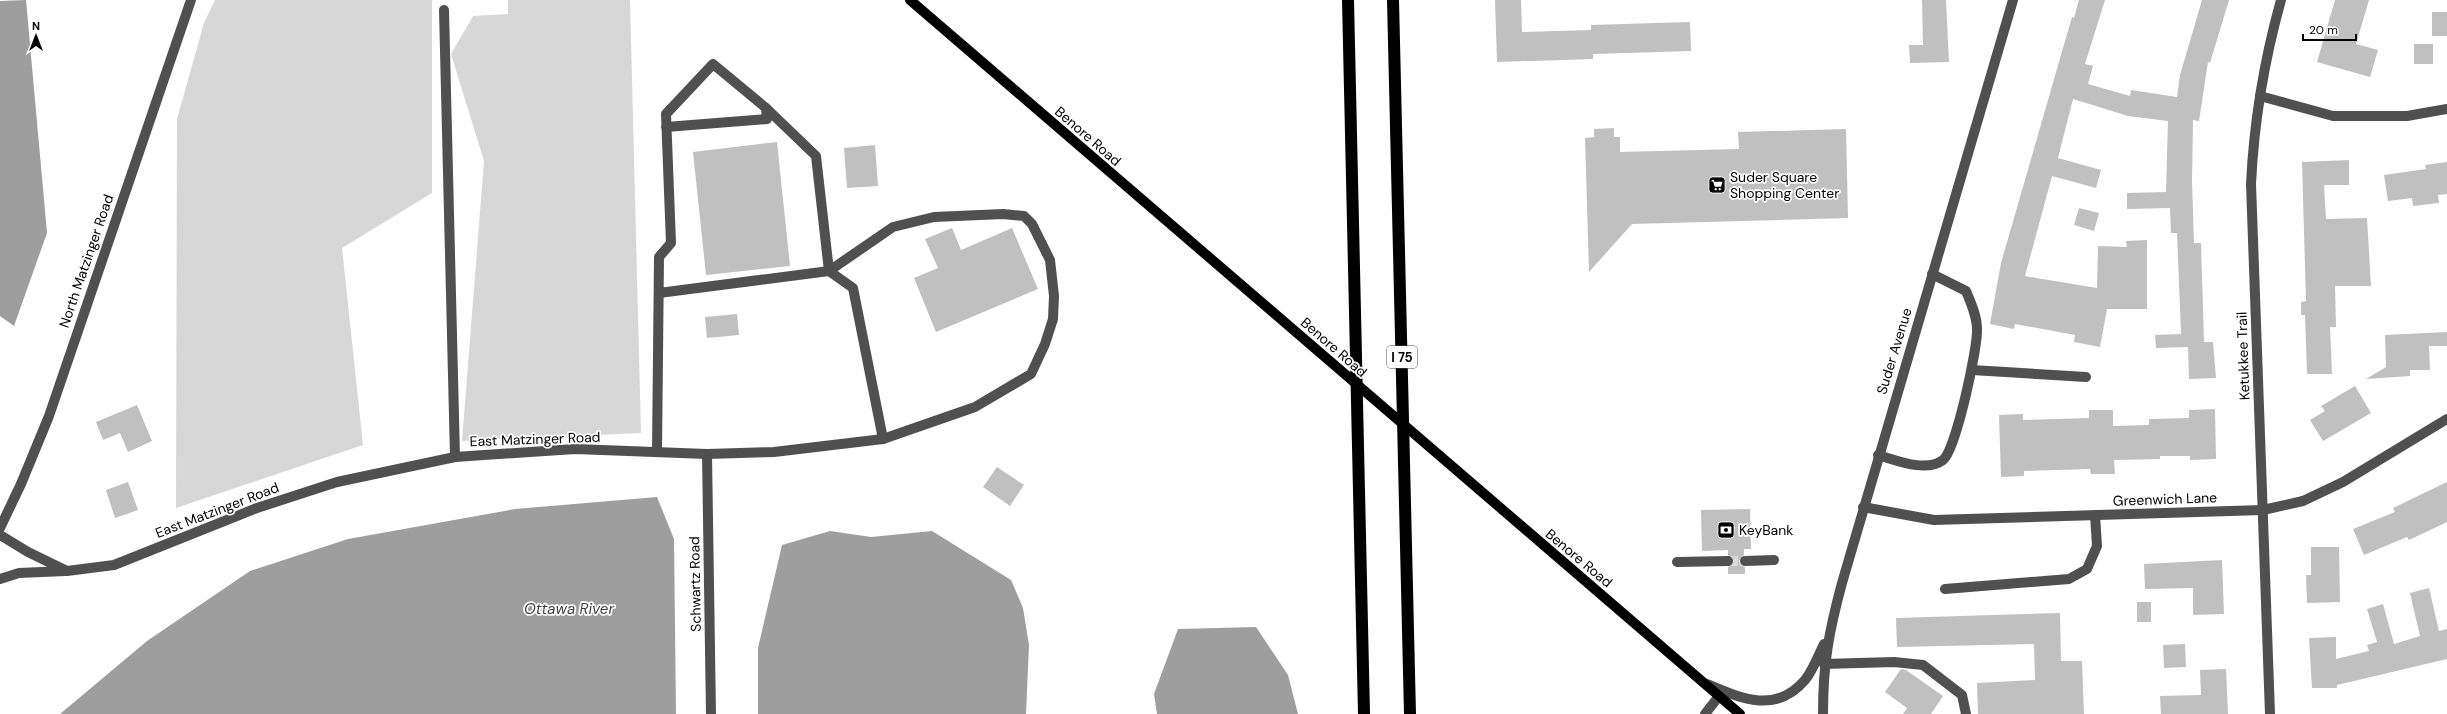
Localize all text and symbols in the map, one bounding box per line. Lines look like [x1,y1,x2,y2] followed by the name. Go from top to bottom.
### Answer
[16,16,56,56] north arrow
[2303,16,2356,42] scale bar
[32,19,40,33] text: N
[2309,22,2338,38] text: 20 m
[1051,102,1125,170] street label: Benore Road
[1730,168,1839,202] place label: Suder Square Shopping Center
[1707,175,1727,195] supermarket icon: Suder Square Shopping Center
[55,192,117,330] street label: North Matzinger Road
[1872,306,1916,396] street label: Suder Avenue
[2232,311,2254,401] street label: Ketukkee Trail
[1297,313,1371,381] street label: Benore Road
[1387,346,1417,368] road number: I 75
[469,428,601,450] street label: East Matzinger Road
[153,478,281,542] street label: East Matzinger Road
[2113,488,2217,510] street label: Greenwich Lane
[1716,520,1736,540] bank icon: KeyBank
[1739,521,1793,539] place label: KeyBank
[1542,525,1616,591] street label: Benore Road
[685,536,705,632] street label: Schwartz Road
[524,599,614,619] water label: Ottawa River

